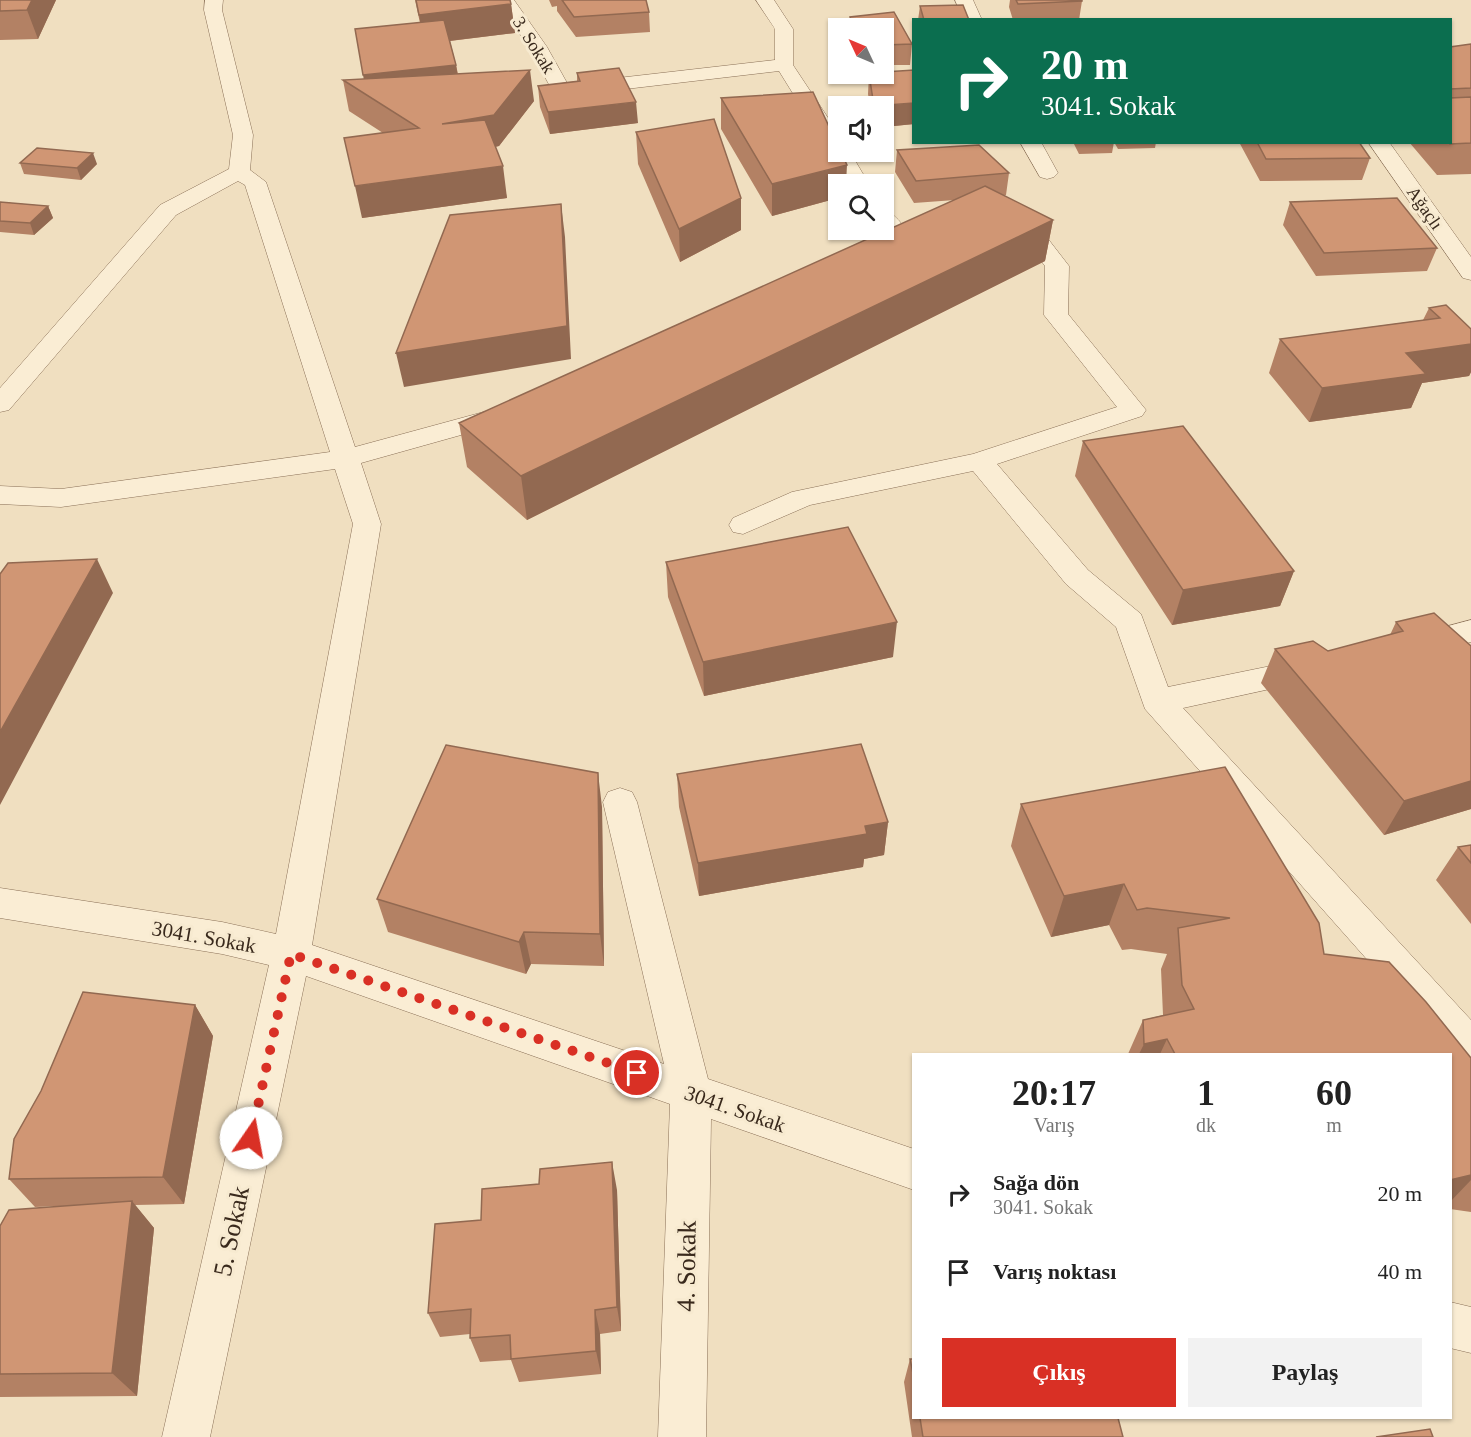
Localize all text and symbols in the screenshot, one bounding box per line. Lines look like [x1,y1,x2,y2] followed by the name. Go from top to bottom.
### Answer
[509,13,559,77] street label: 3. Sokak
[828,18,894,84] north arrow
[828,18,894,240] map controls
[942,42,1020,120] icon: right
[1041,42,1129,88] text: 20 m
[1041,91,1176,121] text: 3041. Sokak
[828,96,894,162] button: sound
[828,174,894,240] button: search
[1403,183,1447,233] street label: Ağaçlı
[150,916,258,958] street label: 3041. Sokak
[611,1047,662,1098] pin
[620,1056,653,1089] icon: arrive
[1012,1073,1096,1113] text: 20:17
[1197,1073,1215,1113] text: 1
[1316,1073,1352,1113] text: 60
[681,1081,789,1138] street label: 3041. Sokak
[219,1106,283,1170] position arrow
[1033,1114,1075,1136] text: Varış
[1196,1114,1216,1136] text: dk
[1326,1114,1342,1136] text: m
[993,1170,1079,1195] text: Sağa dön
[942,1178,975,1211] icon: right
[1377,1181,1422,1206] text: 20 m
[208,1184,255,1279] street label: 5. Sokak
[993,1196,1093,1218] text: 3041. Sokak
[671,1220,702,1312] street label: 4. Sokak
[942,1256,975,1289] icon: arrive
[993,1259,1116,1284] text: Varış noktası
[1377,1259,1422,1284] text: 40 m
[942,1338,1176,1407] button: Çıkış
[1188,1338,1422,1407] button: Paylaş

